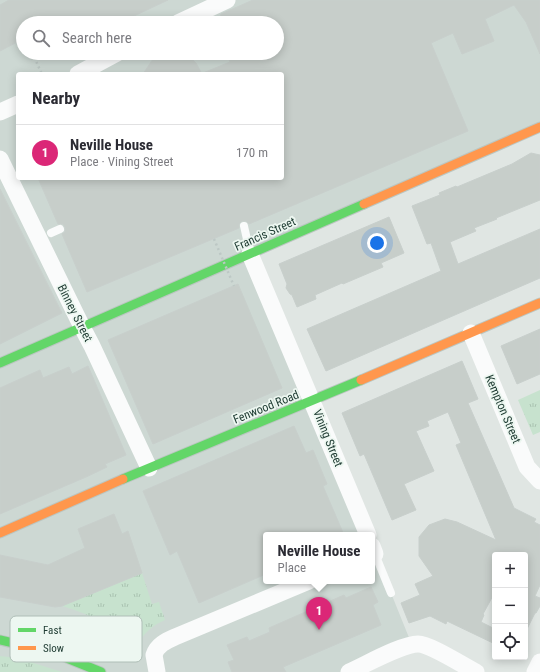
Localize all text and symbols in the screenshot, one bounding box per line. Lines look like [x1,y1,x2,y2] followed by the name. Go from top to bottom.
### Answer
[16,16,284,60] search box
[30,27,52,49] icon: search
[62,29,132,47] text: Search here
[32,88,80,108] text: Nearby
[70,136,153,154] text: Neville House
[42,145,48,160] text: 1
[236,145,268,160] text: 170 m
[70,154,173,169] text: Place · Vining Street
[232,214,298,254] street label: Francis Street
[367,233,387,253] your location
[55,282,96,344] street label: Binney Street
[482,373,524,446] street label: Kempton Street
[231,387,301,427] street label: Fenwood Road
[310,407,346,469] street label: Vining Street
[263,532,375,584] popup
[277,542,361,560] text: Neville House
[492,552,528,660] map controls
[492,552,528,588] button: +
[277,560,306,575] text: Place
[492,588,528,624] button: −
[306,597,332,630] pin: 1
[10,616,142,662] legend
[43,624,62,637] text: Fast
[492,624,528,660] button: locate
[43,642,64,655] text: Slow

